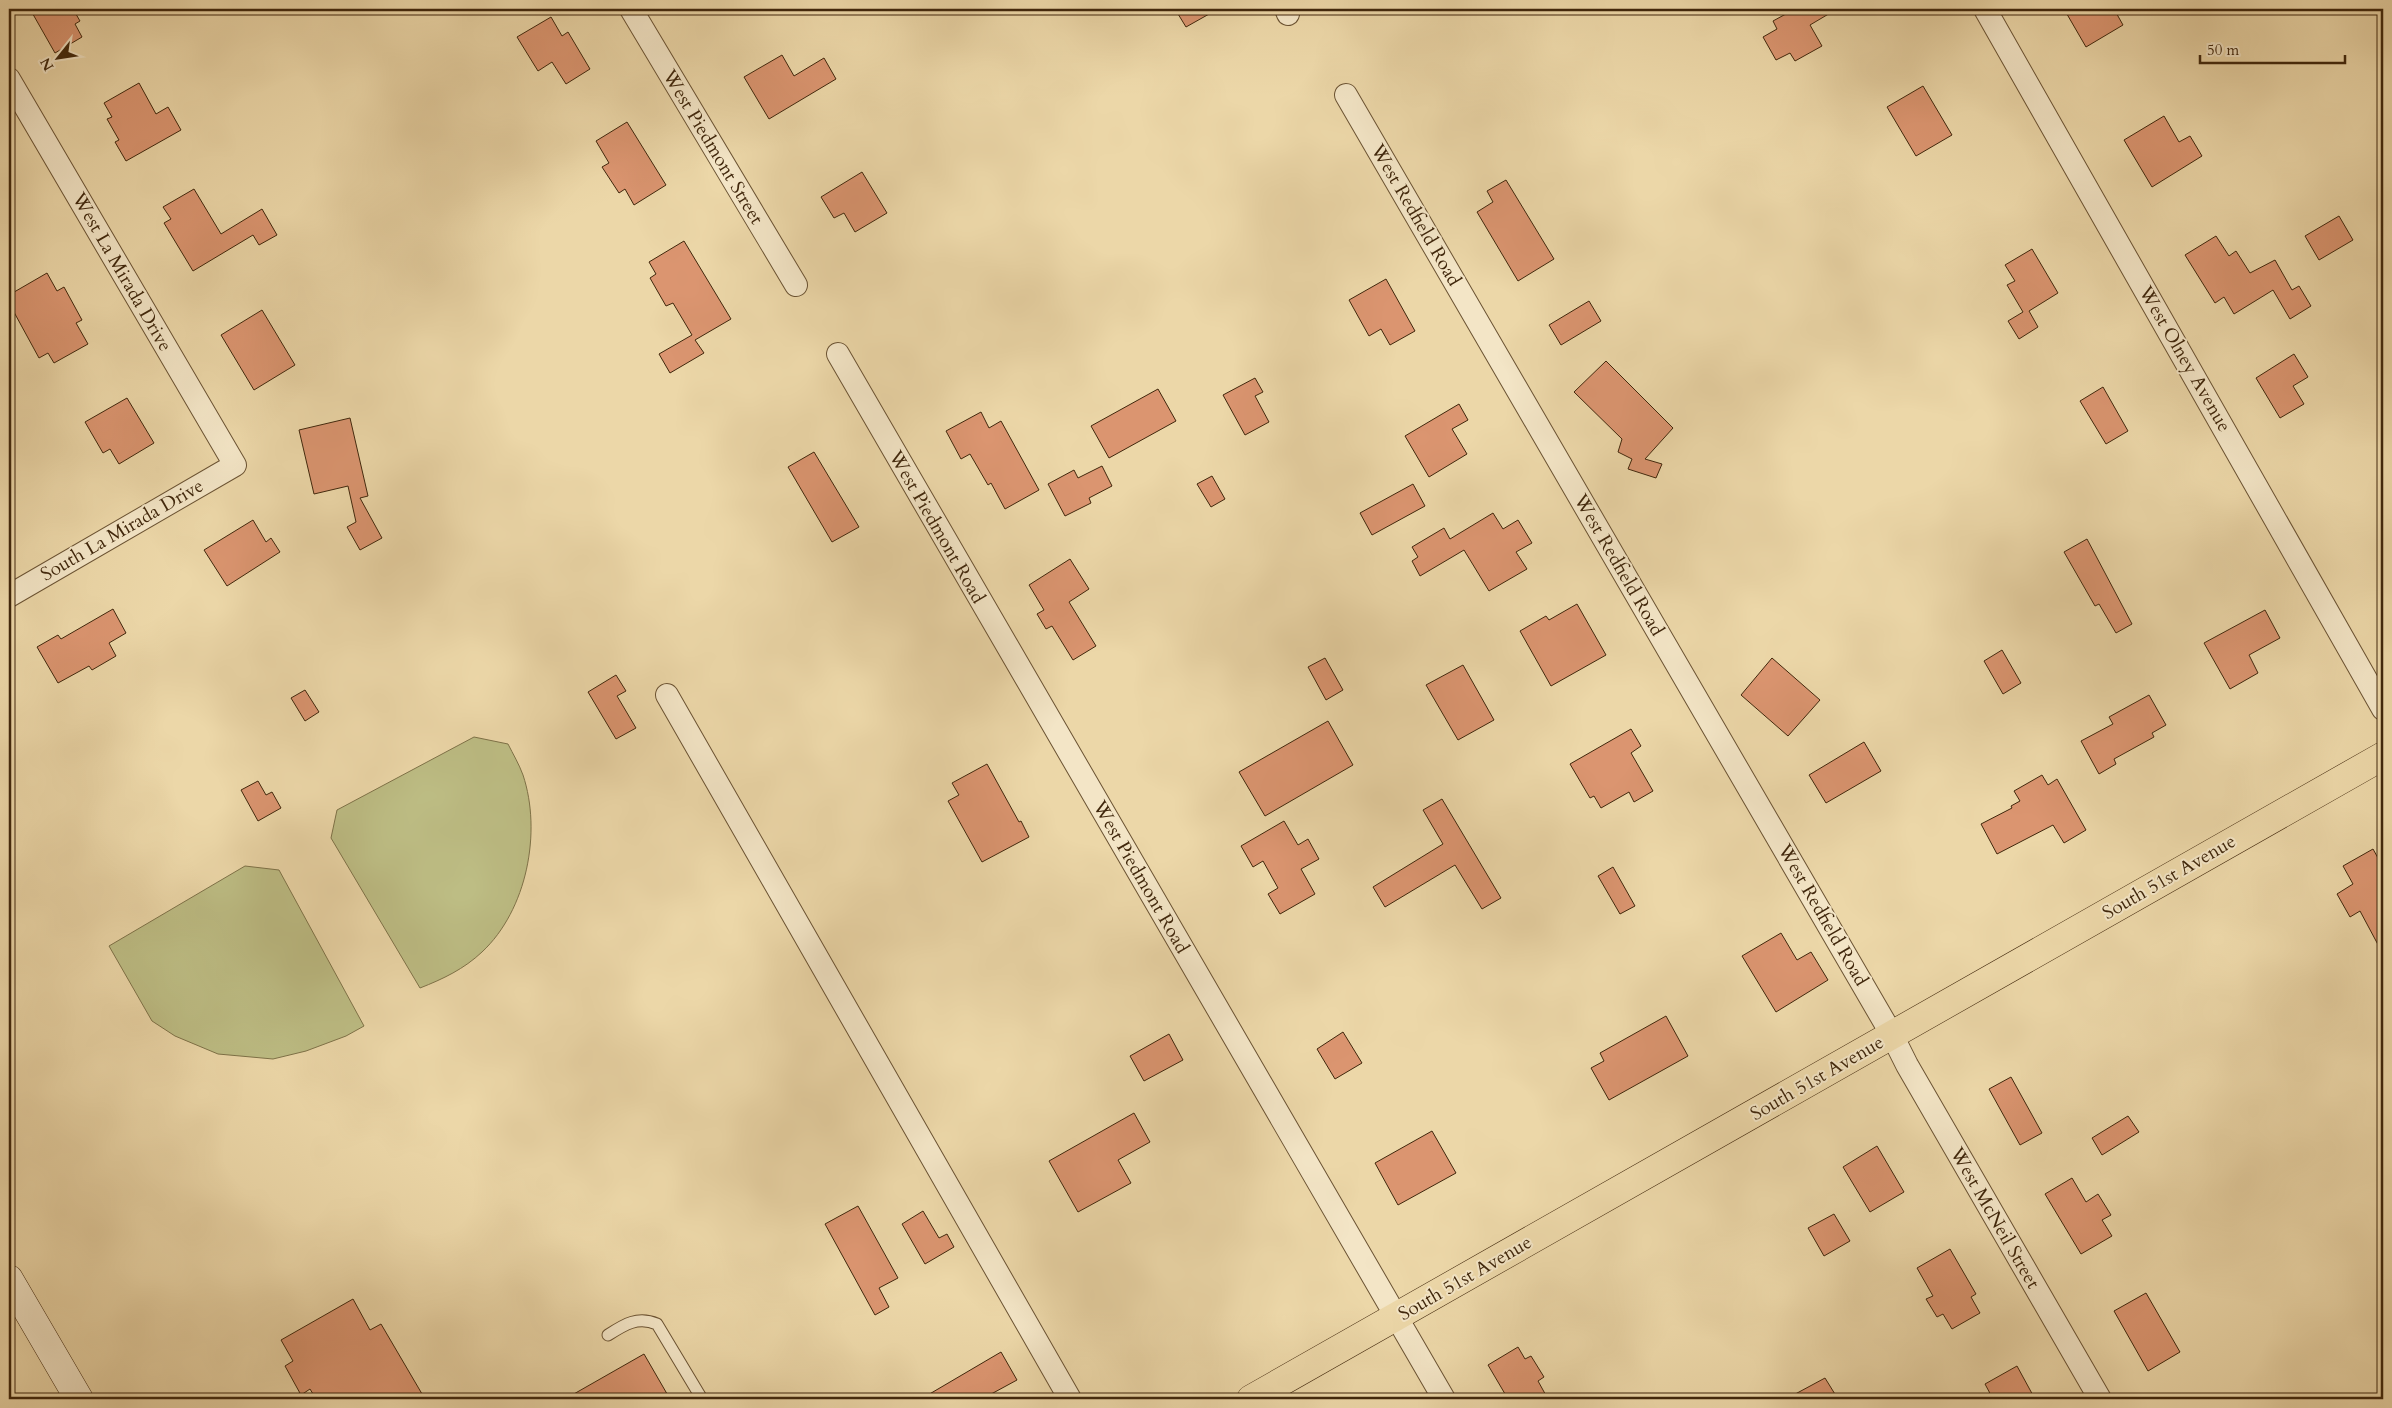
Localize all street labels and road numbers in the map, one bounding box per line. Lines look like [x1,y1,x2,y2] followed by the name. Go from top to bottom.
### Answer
[656,64,770,229] street label: West Piedmont Street
[1364,138,1467,291] street label: West Redfield Road
[65,187,178,356] street label: West La Mirada Drive
[2132,280,2237,437] street label: West Olney Avenue
[882,445,991,608] street label: West Piedmont Road
[36,473,208,587] street label: South La Mirada Drive
[1567,488,1670,641] street label: West Redfield Road
[1086,795,1195,958] street label: West Piedmont Road
[2097,828,2241,926] street label: South 51st Avenue
[1771,838,1874,991] street label: West Redfield Road
[1745,1029,1889,1127] street label: South 51st Avenue
[1943,1142,2046,1294] street label: West McNeil Street
[1393,1229,1537,1327] street label: South 51st Avenue

